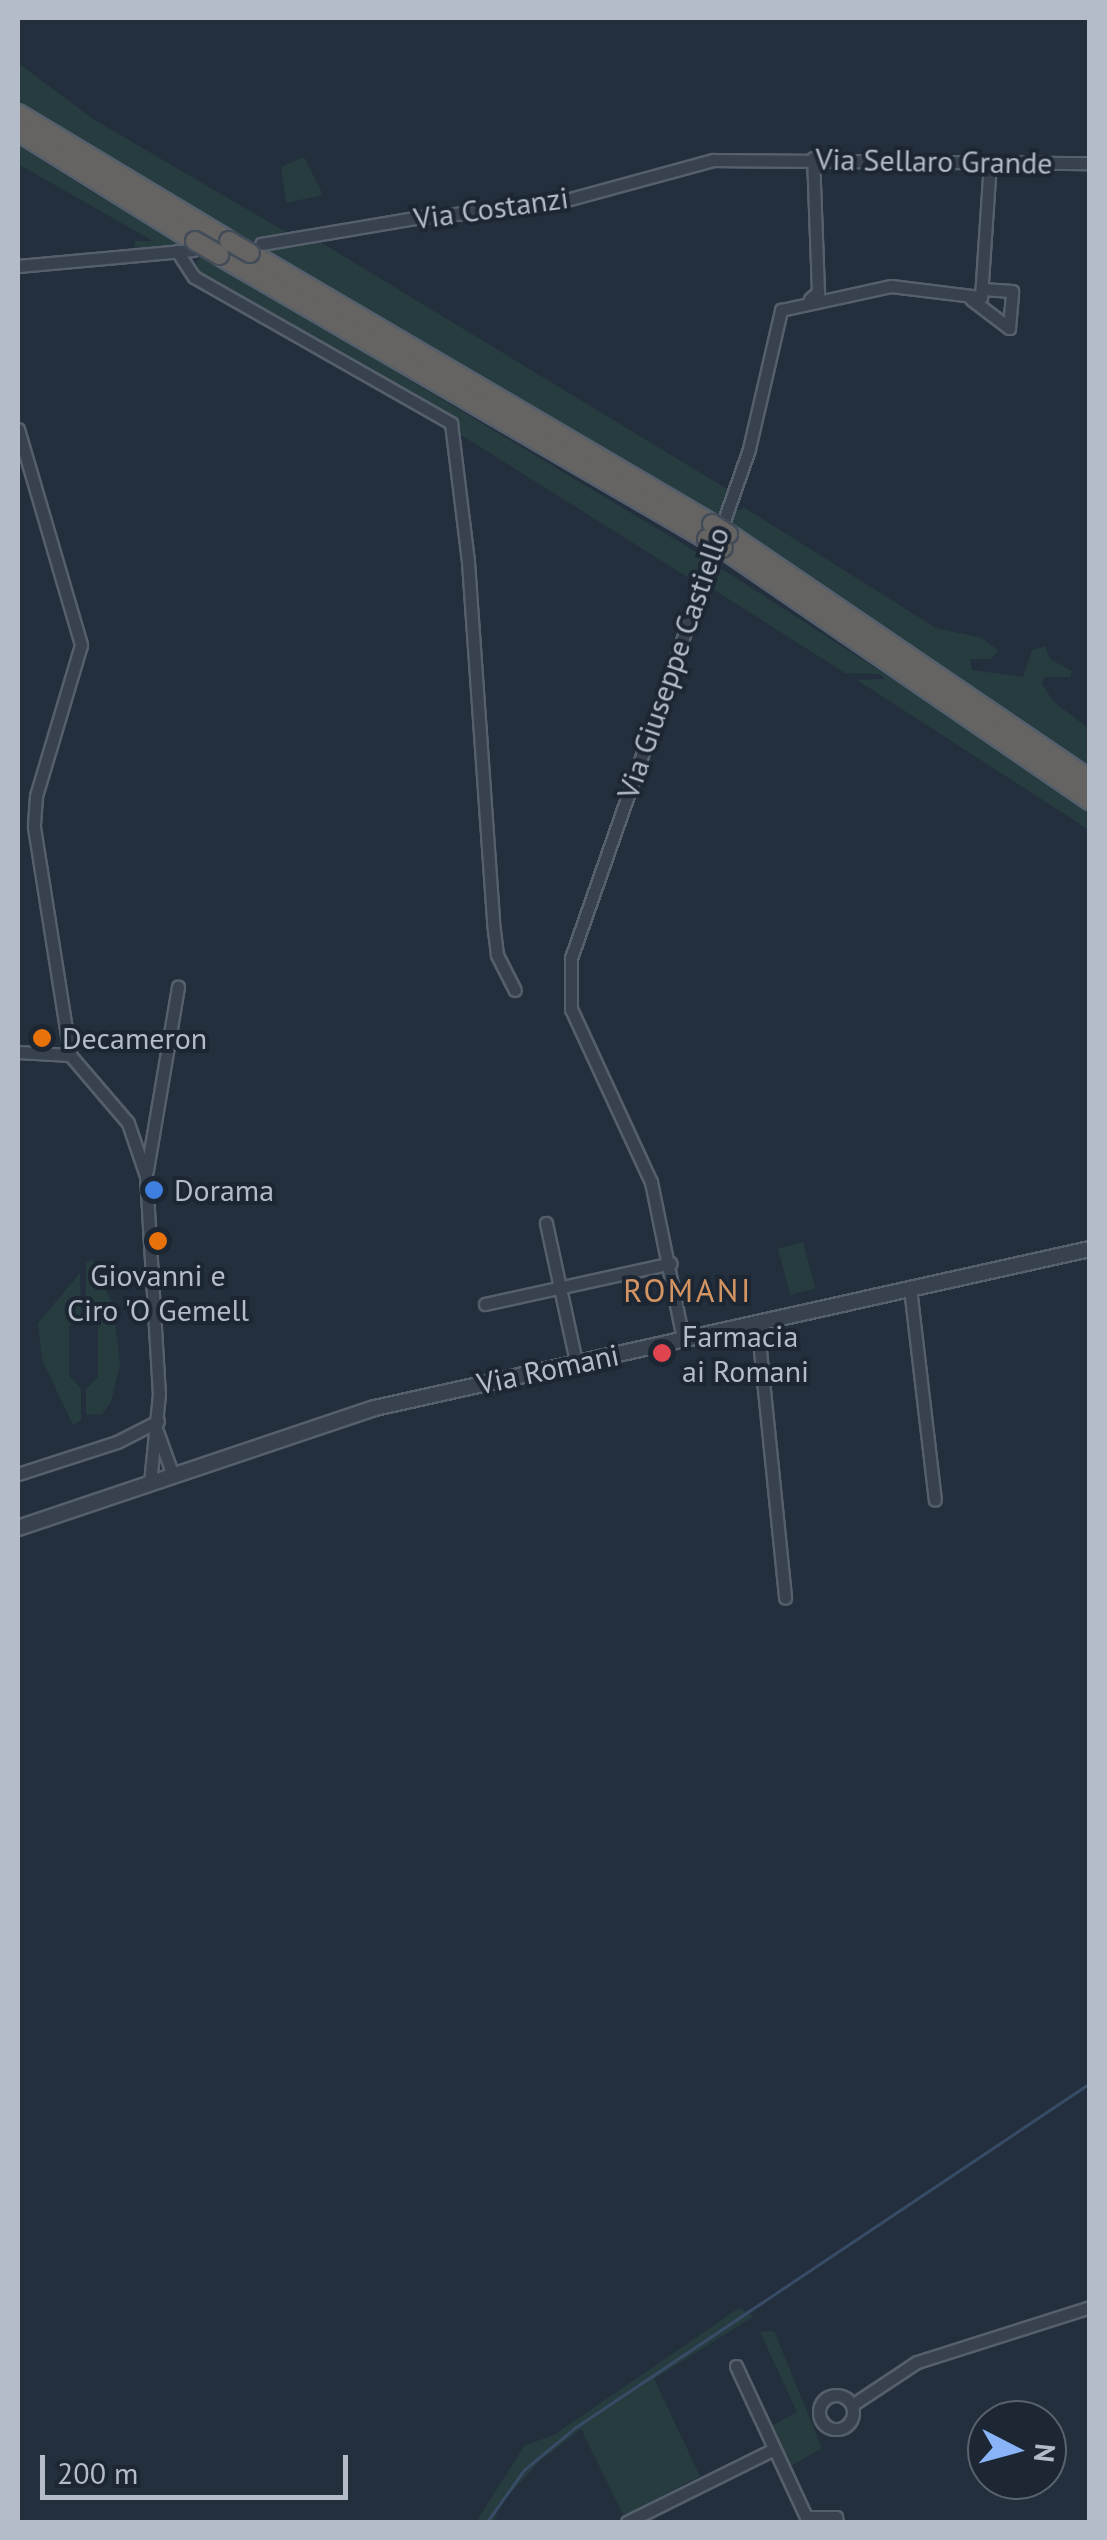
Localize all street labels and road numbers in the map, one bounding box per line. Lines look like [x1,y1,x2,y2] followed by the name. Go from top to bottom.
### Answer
[815,141,1053,181] street label: Via Sellaro Grande
[411,179,571,237] street label: Via Costanzi
[610,522,736,804] street label: Via Giuseppe Castiello
[474,1336,622,1402] street label: Via Romani

